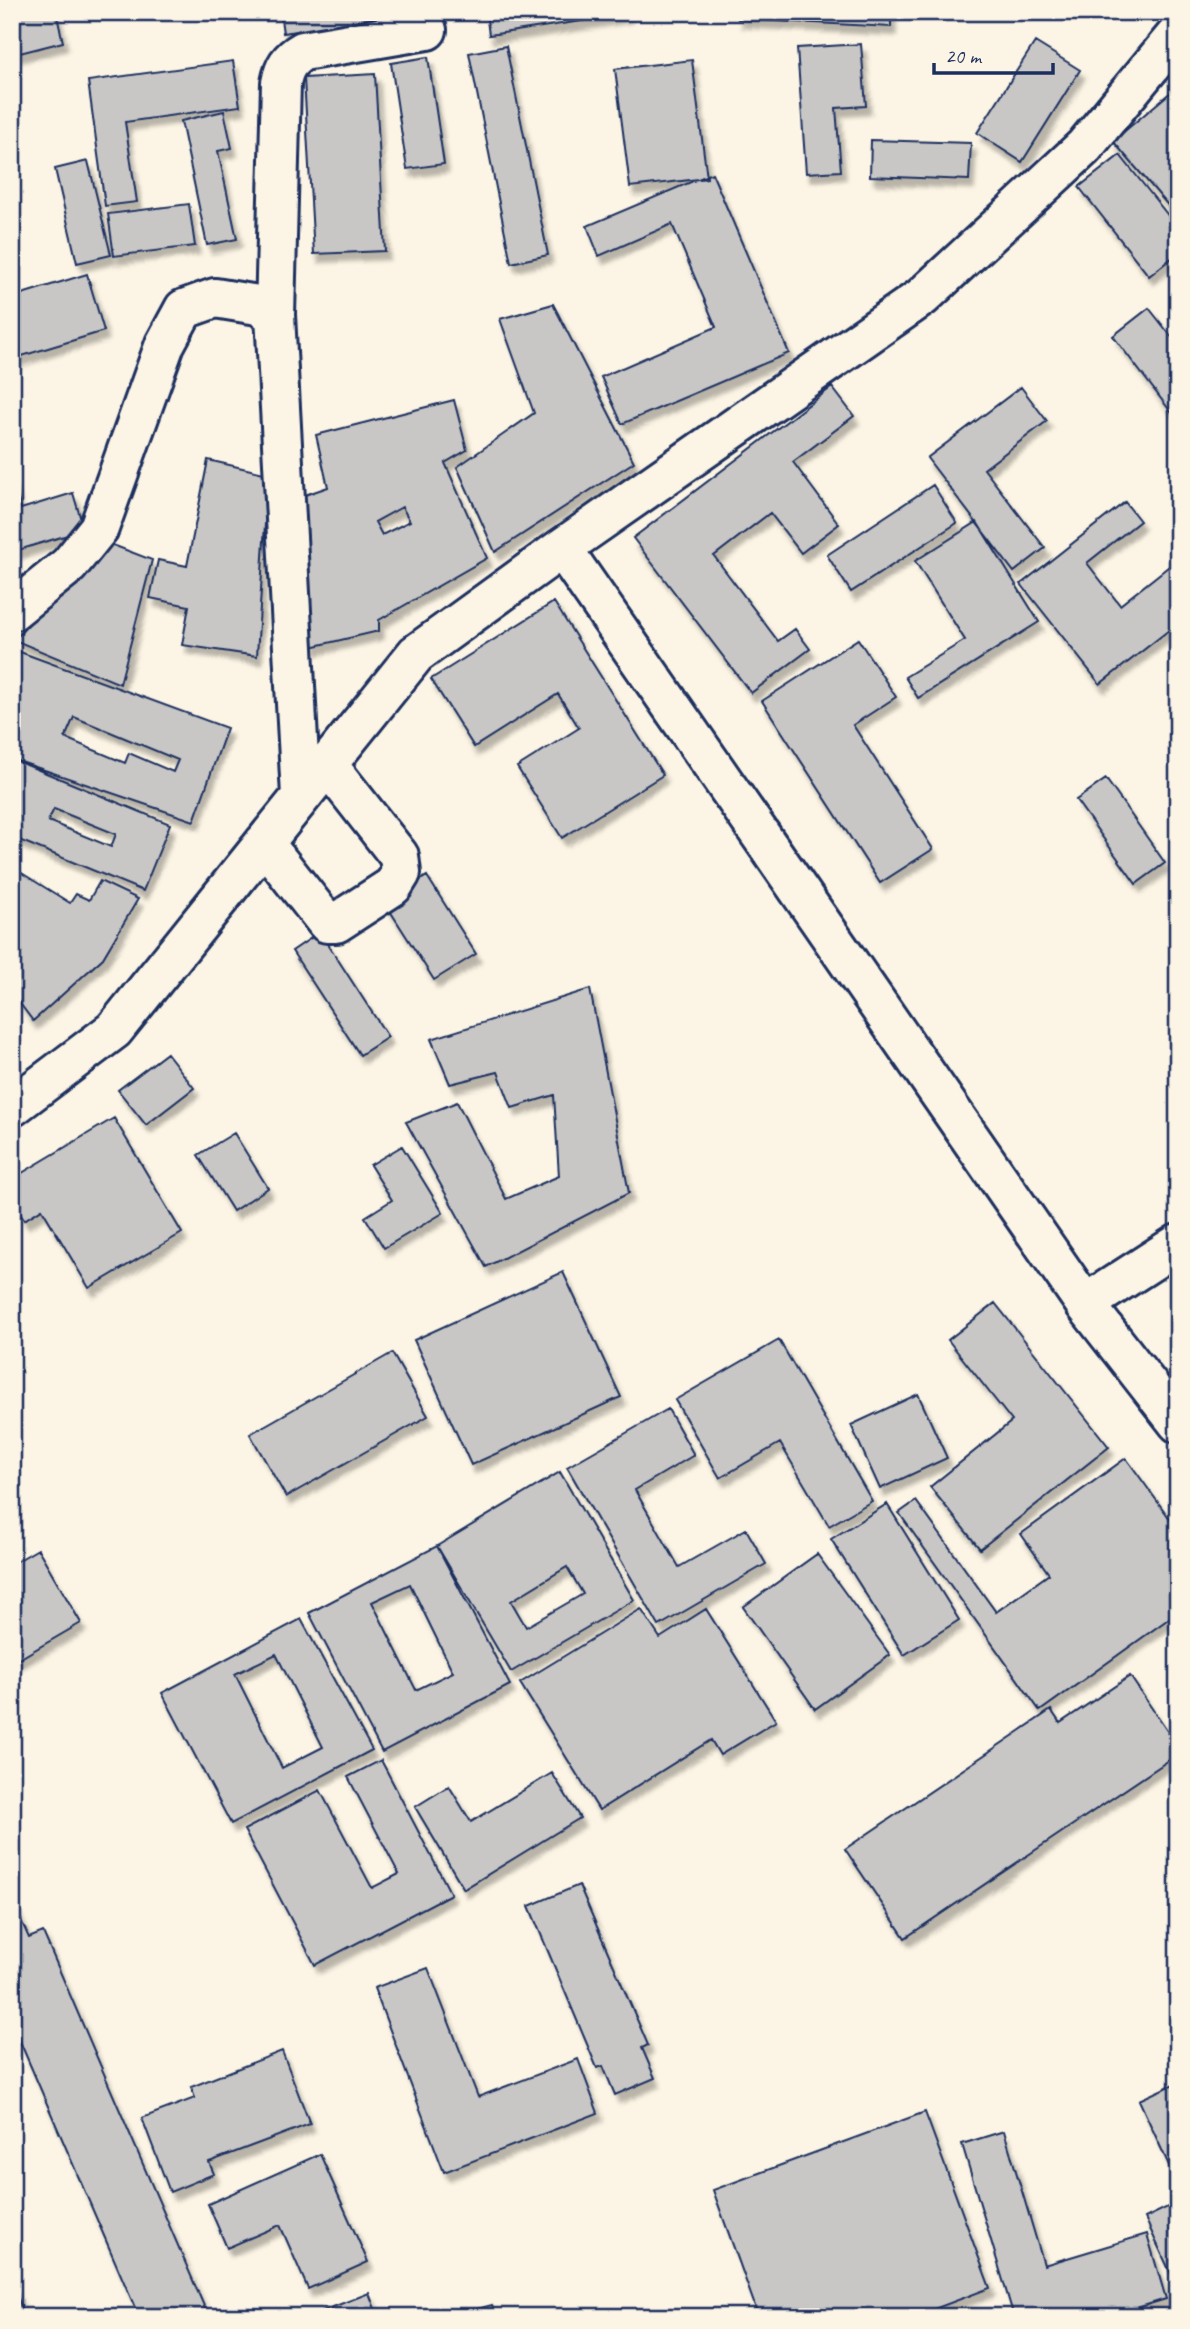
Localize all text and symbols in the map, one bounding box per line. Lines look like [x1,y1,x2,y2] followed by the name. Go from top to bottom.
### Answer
[934,32,1054,76] scale bar
[945,43,983,69] text: 20 m

